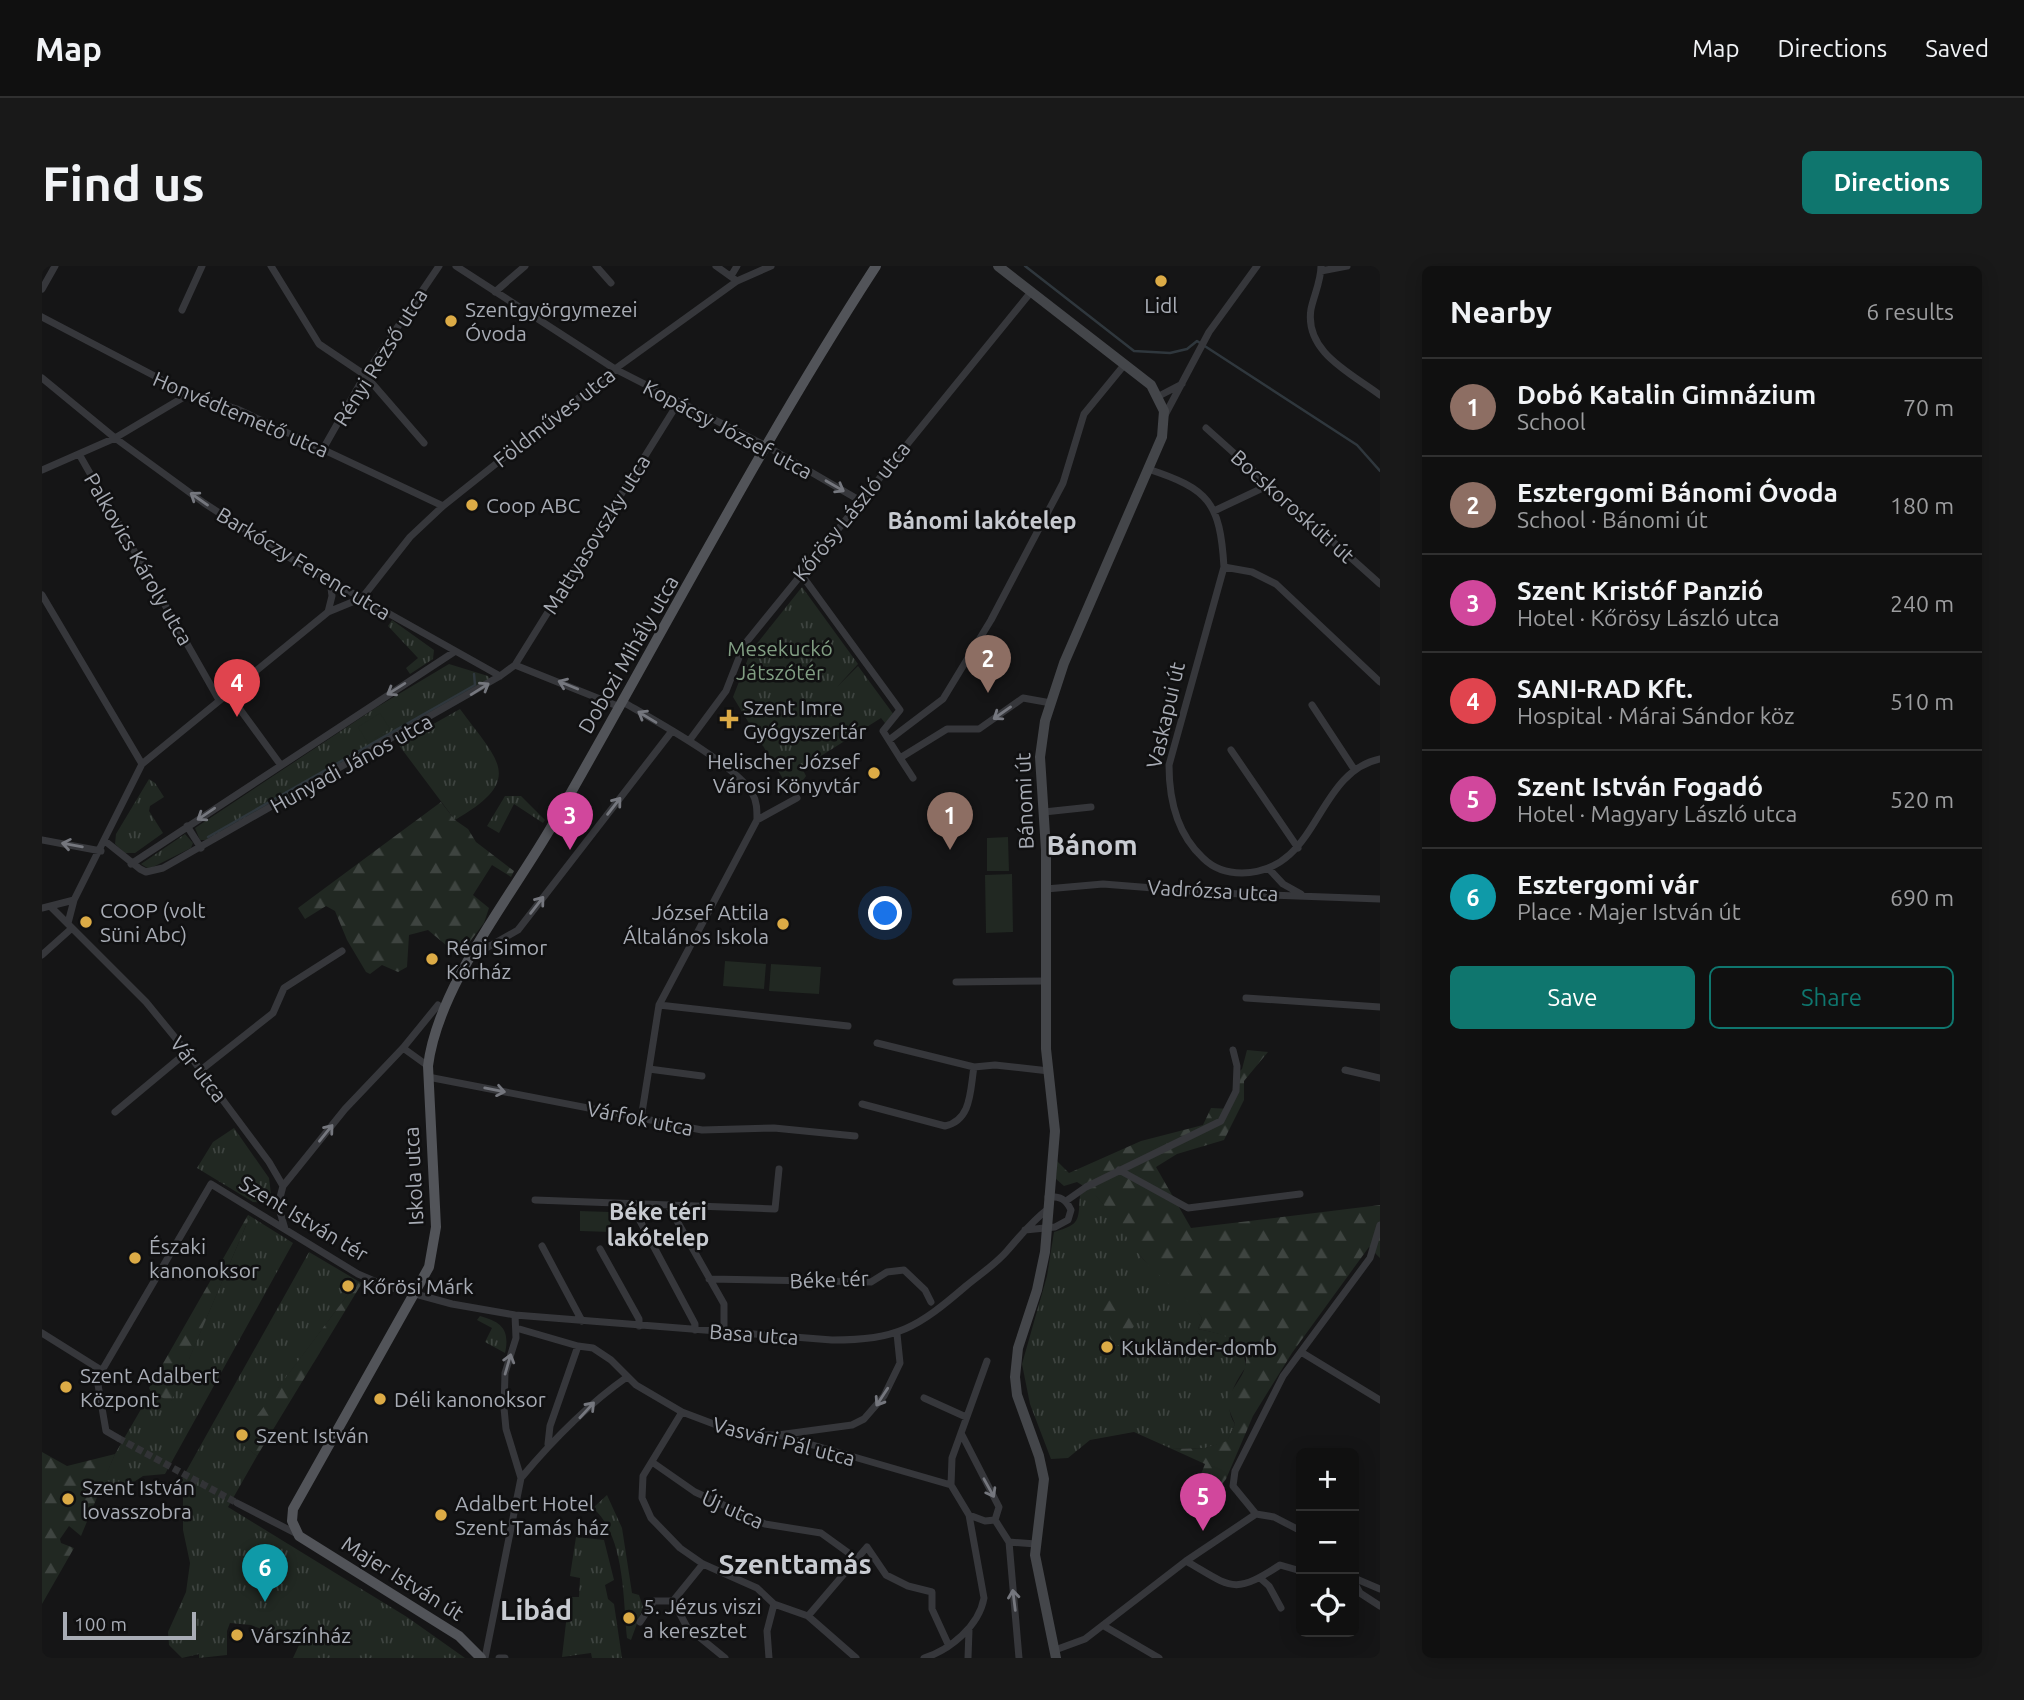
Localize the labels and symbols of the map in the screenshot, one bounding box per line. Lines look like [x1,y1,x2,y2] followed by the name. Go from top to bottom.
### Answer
[1153,273,1169,289] marker: Lidl
[328,284,432,430] street label: Rényi Rezső utca
[1144,293,1178,317] place label: Lidl
[465,297,638,345] place label: Szentgyörgymezei Óvoda
[443,313,459,329] marker: Szentgyörgymezei Óvoda
[488,362,620,472] street label: Földműves utca
[150,366,332,462] street label: Honvédtemető utca
[639,374,817,484] street label: Kopácsy József utca
[787,436,915,586] street label: Kőrösy László utca
[1227,444,1359,568] street label: Bocskoroskúti út
[537,450,655,618] street label: Mattyasovszky utca
[80,469,198,649] street label: Palkovics Károly utca
[824,479,844,493] one-way arrow
[190,492,209,506] one-way arrow
[486,493,581,517] place label: Coop ABC
[464,497,480,513] marker: Coop ABC
[213,502,395,624] street label: Barkóczy Ferenc utca
[887,508,1077,533] district label: Bánomi lakótelep
[573,571,683,737] street label: Dobozi Mihály utca
[965,635,1011,693] pin: 2
[727,636,833,684] park label: Mesekuckó Játszótér
[214,659,260,717] pin: 4
[1141,659,1189,771] street label: Vaskapui út
[557,678,579,691] one-way arrow
[469,681,489,695] one-way arrow
[387,682,407,696] one-way arrow
[743,695,866,743] place label: Szent Imre Gyógyszertár
[993,706,1012,720] one-way arrow
[266,708,436,818] street label: Hunyadi János utca
[638,709,658,723] one-way arrow
[721,711,737,727] marker: Szent Imre Gyógyszertár
[707,749,861,797] place label: Helischer József Városi Könyvtár
[1010,752,1038,850] street label: Bánomi út
[866,765,882,781] marker: Helischer József Városi Könyvtár
[547,792,593,850] pin: 3
[927,792,973,850] pin: 1
[607,797,622,816] one-way arrow
[197,807,216,821] one-way arrow
[1046,829,1138,860] district label: Bánom
[61,838,83,851] one-way arrow
[1147,875,1279,905] street label: Vadrózsa utca
[868,896,902,930] your location
[530,897,545,915] one-way arrow
[100,898,205,946] place label: COOP (volt Süni Abc)
[623,900,769,948] place label: József Attila Általános Iskola
[78,914,94,930] marker: COOP (volt Süni Abc)
[775,916,791,932] marker: József Attila Általános Iskola
[446,935,547,983] place label: Régi Simor Kórház
[424,951,440,967] marker: Régi Simor Kórház
[166,1031,232,1107] street label: Vár utca
[483,1084,506,1098] one-way arrow
[585,1096,695,1140] street label: Várfok utca
[318,1124,333,1142] one-way arrow
[398,1126,428,1226] street label: Iskola utca
[235,1170,373,1266] street label: Szent István tér
[607,1199,709,1250] district label: Béke téri lakótelep
[149,1234,259,1282] place label: Északi kanonoksor
[127,1250,143,1266] marker: Északi kanonoksor
[789,1266,869,1292] street label: Béke tér
[362,1274,474,1298] place label: Kőrösi Márk
[340,1278,356,1294] marker: Kőrösi Márk
[708,1319,800,1349] street label: Basa utca
[1121,1335,1277,1359] place label: Kukländer-domb
[1099,1339,1115,1355] marker: Kukländer-domb
[502,1353,515,1375] one-way arrow
[80,1363,219,1411] place label: Szent Adalbert Központ
[58,1379,74,1395] marker: Szent Adalbert Központ
[394,1387,546,1411] place label: Déli kanonoksor
[875,1387,890,1406] one-way arrow
[372,1391,388,1407] marker: Déli kanonoksor
[579,1401,595,1419] one-way arrow
[710,1412,858,1470] street label: Vasvári Pál utca
[256,1423,369,1447] place label: Szent István
[234,1427,250,1443] marker: Szent István
[1180,1473,1226,1531] pin: 5
[82,1475,195,1523] place label: Szent István lovasszobra
[983,1477,996,1498] one-way arrow
[698,1485,768,1533] street label: Új utca
[60,1491,76,1507] marker: Szent István lovasszobra
[455,1491,609,1539] place label: Adalbert Hotel Szent Tamás ház
[433,1507,449,1523] marker: Adalbert Hotel Szent Tamás ház
[338,1531,468,1625] street label: Majer István út
[242,1544,288,1602] pin: 6
[718,1548,872,1579] district label: Szenttamás
[1007,1589,1020,1611] one-way arrow
[500,1594,572,1625] district label: Libád
[643,1594,762,1642] place label: 5. Jézus viszi a keresztet
[63,1609,196,1641] scale bar
[621,1610,637,1626] marker: 5. Jézus viszi a keresztet
[251,1623,351,1647] place label: Várszínház
[229,1627,245,1643] marker: Várszínház

